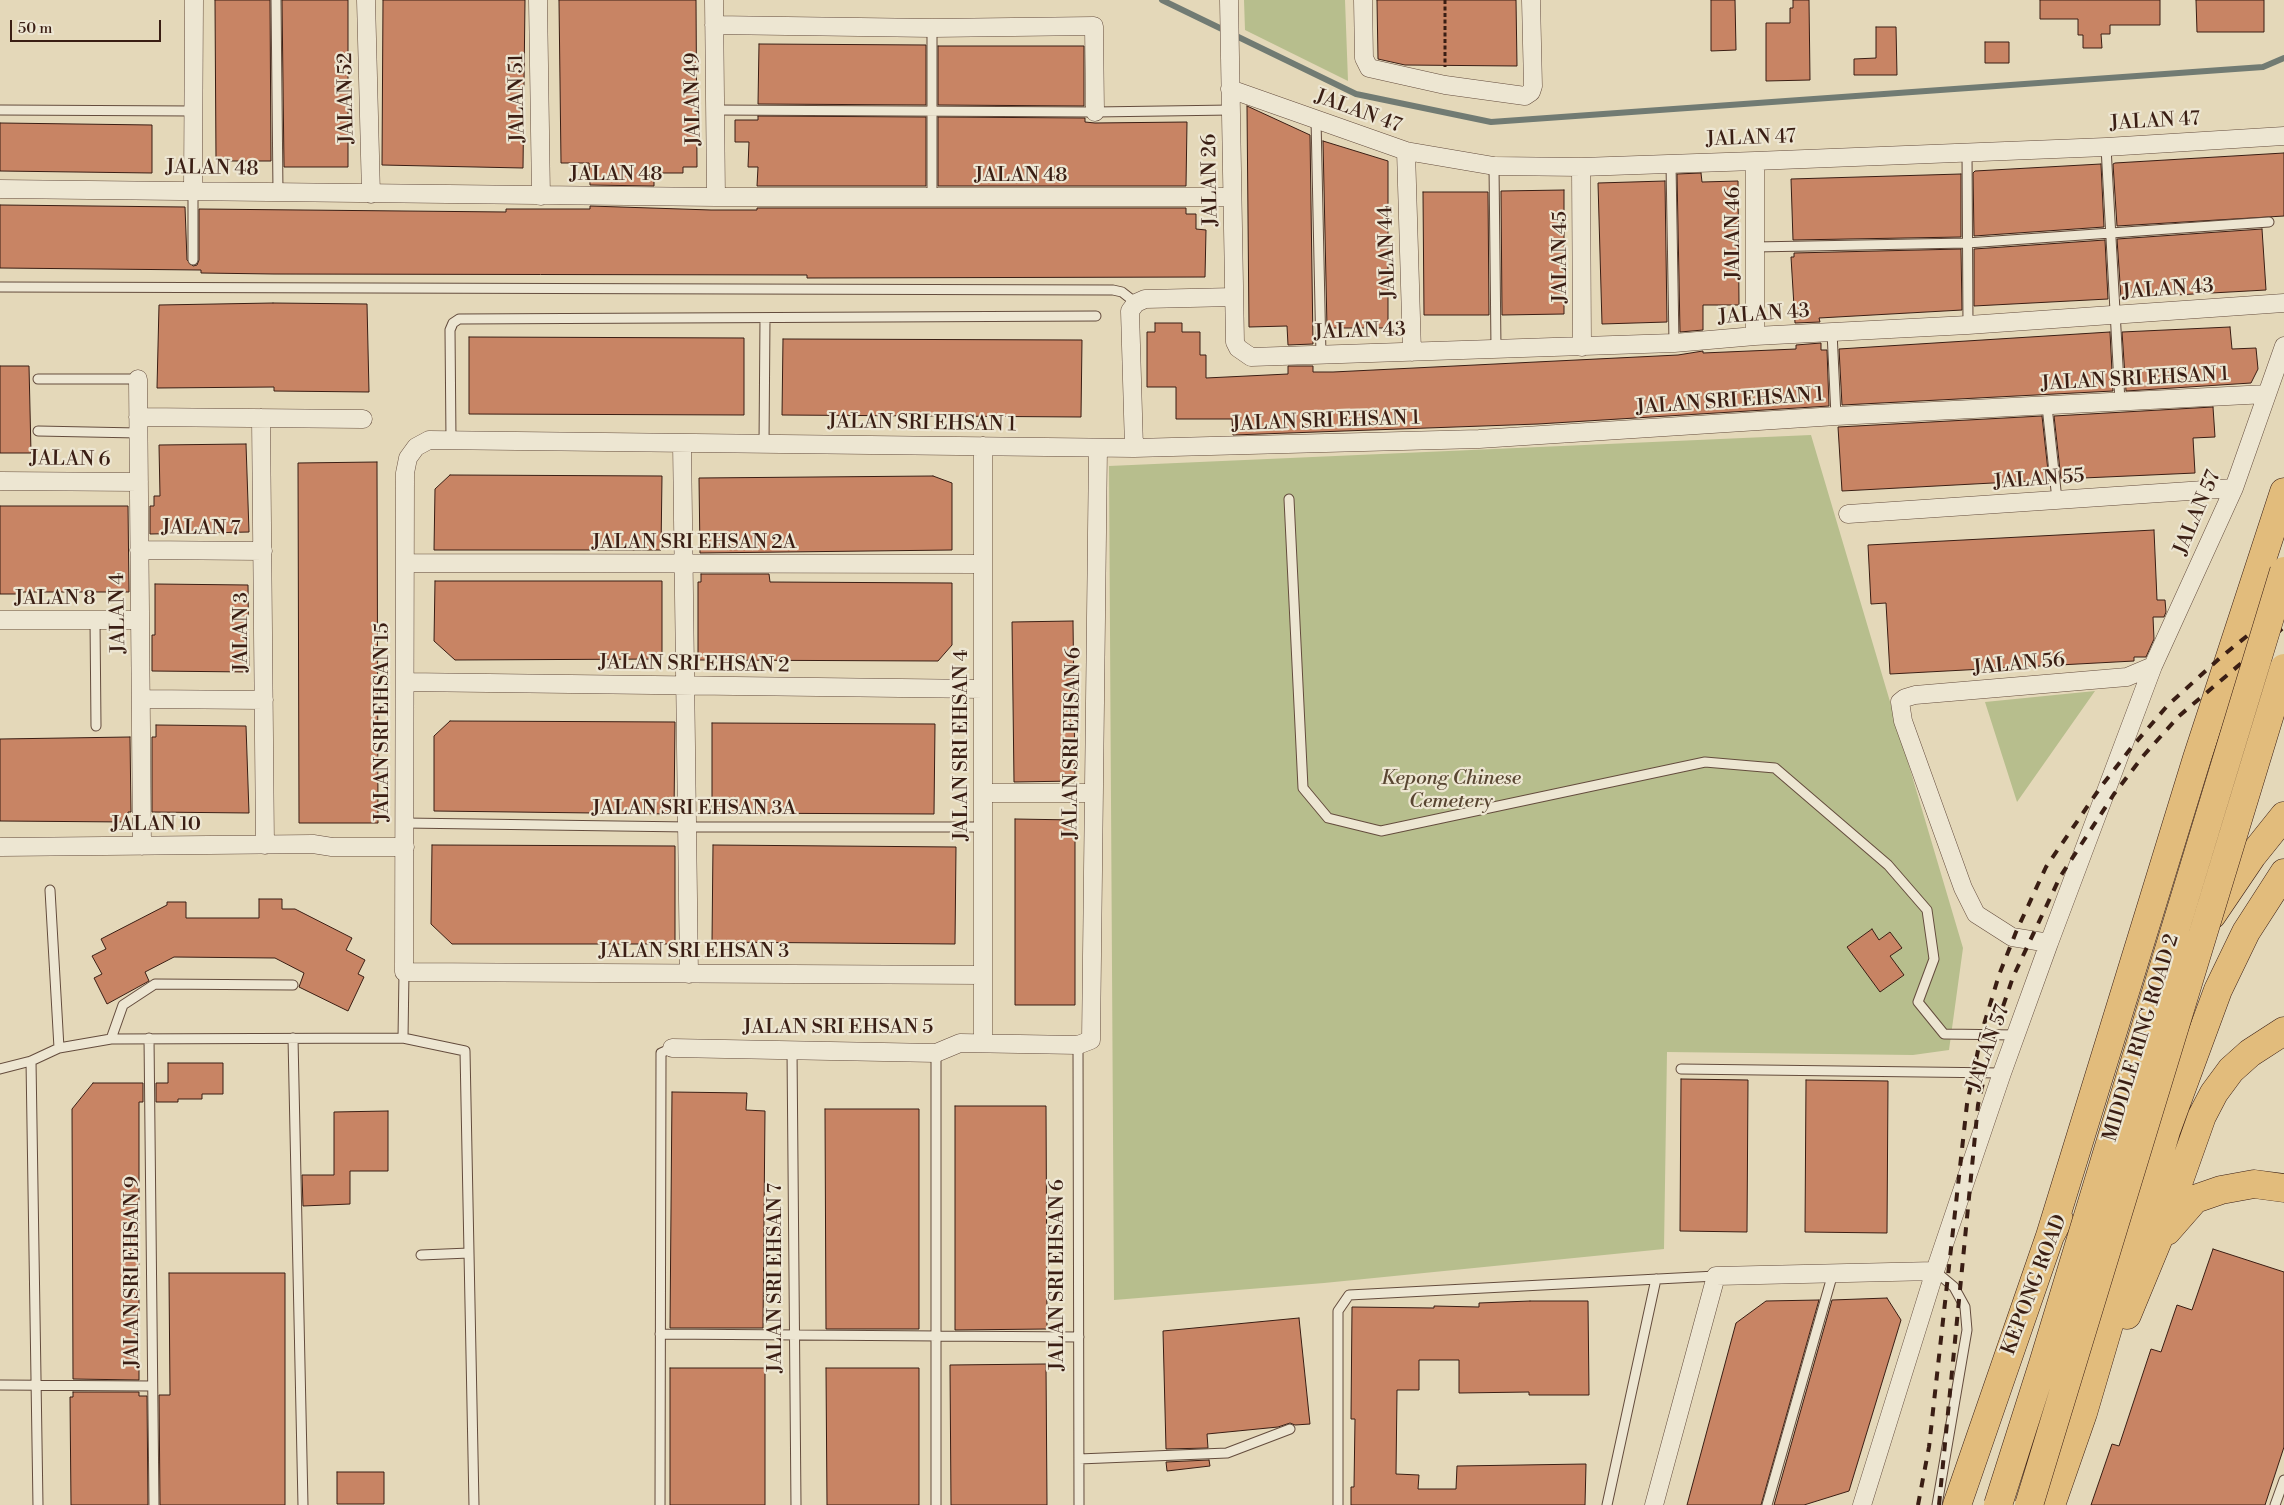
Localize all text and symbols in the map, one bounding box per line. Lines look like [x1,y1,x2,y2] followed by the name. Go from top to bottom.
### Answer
[12,10,164,42] scale bar
[18,19,52,38] text: 50 m
[334,52,360,144] street label: JALAN 52
[681,52,707,146] street label: JALAN 49
[505,54,531,142] street label: JALAN 51
[1312,85,1404,139] street label: JALAN 47
[2109,108,2201,136] street label: JALAN 47
[1706,125,1796,153] street label: JALAN 47
[1198,134,1224,226] street label: JALAN 26
[165,156,259,182] street label: JALAN 48
[569,163,663,187] street label: JALAN 48
[974,164,1068,188] street label: JALAN 48
[1722,187,1746,279] street label: JALAN 46
[1374,205,1402,299] street label: JALAN 44
[1549,211,1573,303] street label: JALAN 45
[2121,275,2215,305] street label: JALAN 43
[1717,300,1811,330] street label: JALAN 43
[1314,318,1406,346] street label: JALAN 43
[2040,363,2230,397] street label: JALAN SRI EHSAN 1
[1635,383,1825,421] street label: JALAN SRI EHSAN 1
[1232,407,1420,437] street label: JALAN SRI EHSAN 1
[828,410,1016,438] street label: JALAN SRI EHSAN 1
[29,447,111,473] street label: JALAN 6
[1993,465,2085,495] street label: JALAN 55
[2170,467,2226,559] street label: JALAN 57
[161,516,241,542] street label: JALAN 7
[592,531,796,555] street label: JALAN SRI EHSAN 2A
[106,572,132,654] street label: JALAN 4
[14,587,96,611] street label: JALAN 8
[230,592,254,672] street label: JALAN 3
[371,622,395,822] street label: JALAN SRI EHSAN 15
[1059,647,1087,839] street label: JALAN SRI EHSAN 6
[950,649,974,841] street label: JALAN SRI EHSAN 4
[1972,649,2066,681] street label: JALAN 56
[598,651,790,679] street label: JALAN SRI EHSAN 2
[1381,767,1521,814] park label: Kepong Chinese Cemetery
[592,797,796,821] street label: JALAN SRI EHSAN 3A
[111,813,201,837] street label: JALAN 10
[2099,932,2185,1144] street label: MIDDLE RING ROAD 2
[599,940,789,964] street label: JALAN SRI EHSAN 3
[1962,1002,2016,1094] street label: JALAN 57
[743,1016,933,1040] street label: JALAN SRI EHSAN 5
[121,1176,145,1368] street label: JALAN SRI EHSAN 9
[1046,1179,1070,1371] street label: JALAN SRI EHSAN 6
[764,1183,788,1373] street label: JALAN SRI EHSAN 7
[1997,1211,2073,1359] street label: KEPONG ROAD

